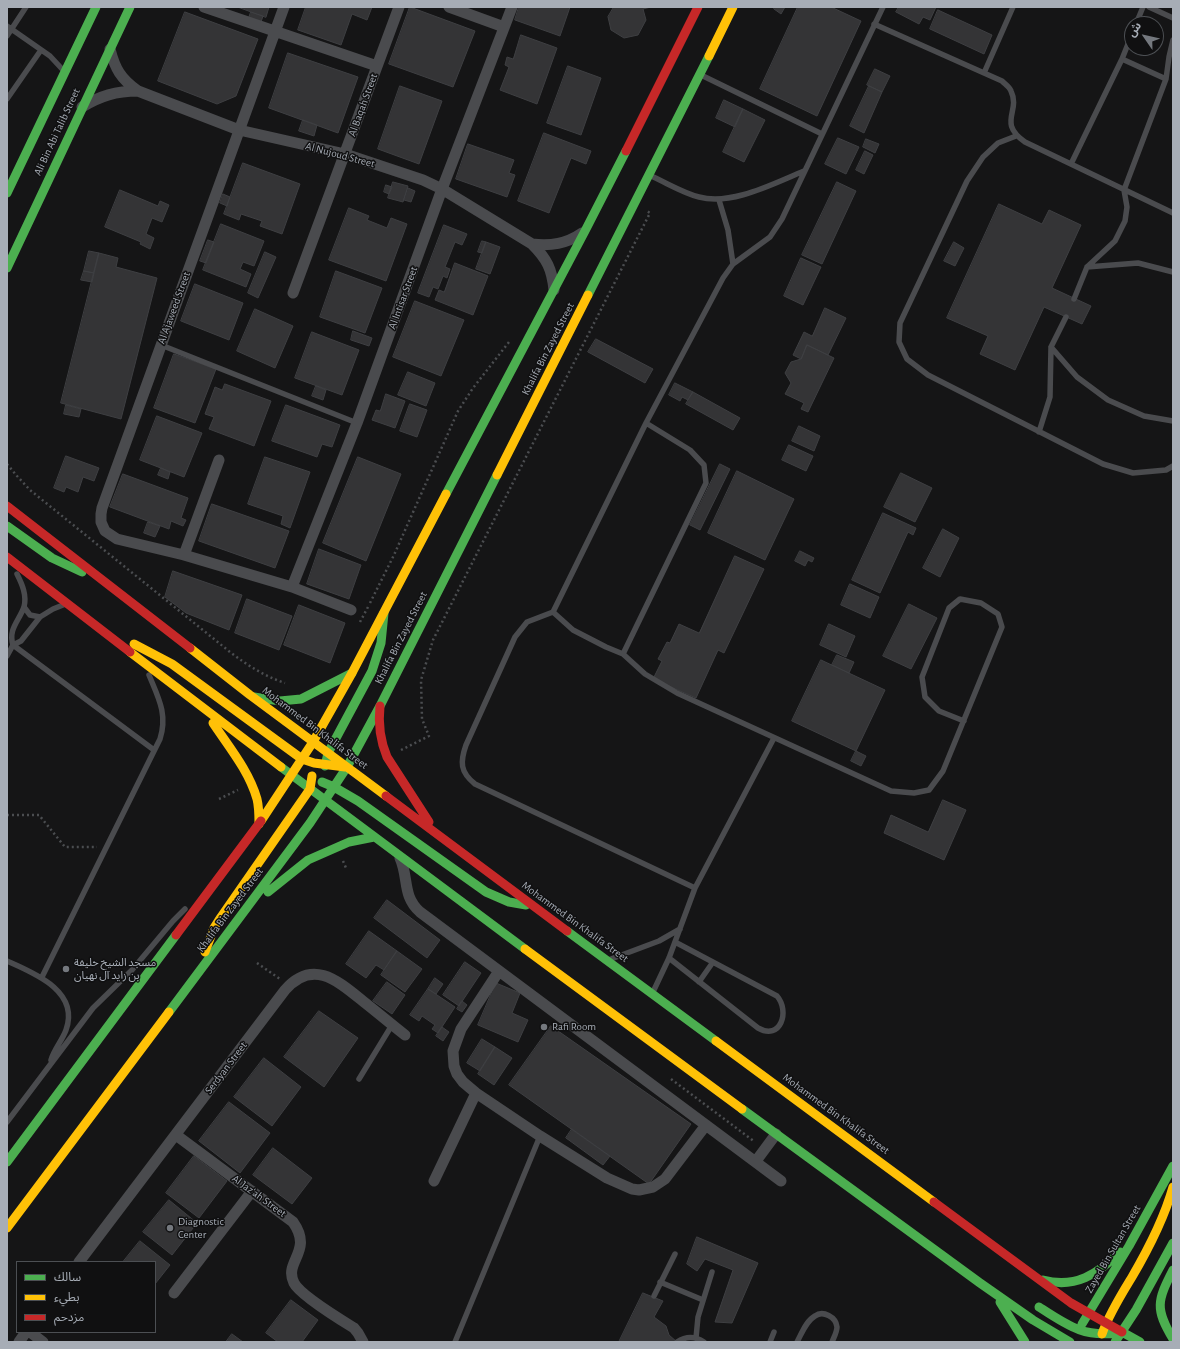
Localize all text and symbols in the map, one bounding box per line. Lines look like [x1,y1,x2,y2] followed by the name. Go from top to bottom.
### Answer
[1124,16,1164,56] north arrow
[1126,20,1143,39] text: ش
[346,72,380,138] street label: Al Baqah Street
[31,86,83,178] street label: Ali Bin Abi Talib Street
[304,139,376,171] street label: Al Nujoud Street
[386,265,420,331] street label: Al Intisar Street
[155,270,193,346] street label: Al Ajaweed Street
[519,300,577,398] street label: Khalifa Bin Zayed Street
[372,589,430,687] street label: Khalifa Bin Zayed Street
[260,684,370,772] street label: Mohammed Bin Khalifa Street
[194,865,266,955] street label: Khalifa Bin Zayed Street
[519,879,631,965] street label: Mohammed Bin Khalifa Street
[74,956,156,982] place label: مسجد الشيخ خليفة بن زايد آل نهيان
[61,964,71,974] marker: مسجد الشيخ خليفة بن زايد آل نهيان
[552,1020,596,1034] place label: Rafi Room
[539,1022,549,1032] marker: Rafi Room
[202,1039,250,1097] street label: Serdyan Street
[780,1071,892,1157] street label: Mohammed Bin Khalifa Street
[229,1172,289,1220] street label: Al Jaz'ah Street
[1082,1203,1144,1295] street label: Zayed Bin Sultan Street
[178,1215,224,1241] place label: Diagnostic Center
[165,1223,175,1233] marker: Diagnostic Center
[16,1261,156,1333] legend
[54,1271,81,1283] text: سالك
[54,1291,80,1303] text: بطيء
[54,1311,84,1323] text: مزدحم

